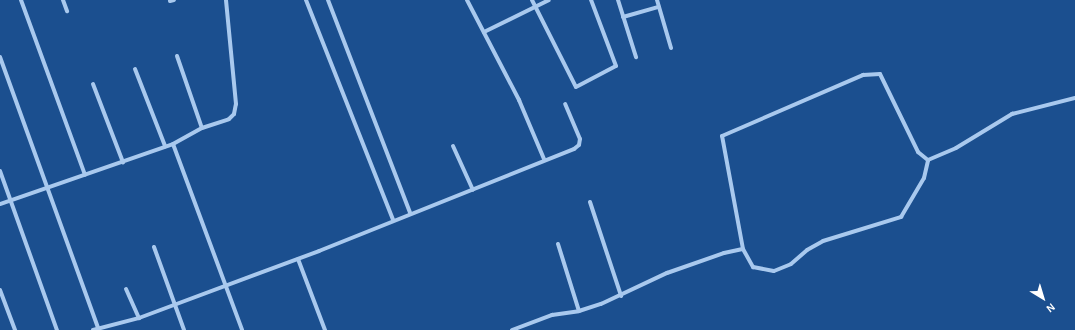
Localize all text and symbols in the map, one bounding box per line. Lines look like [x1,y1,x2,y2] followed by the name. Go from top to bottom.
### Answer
[1023,278,1063,318] north arrow
[1044,301,1057,315] text: N

